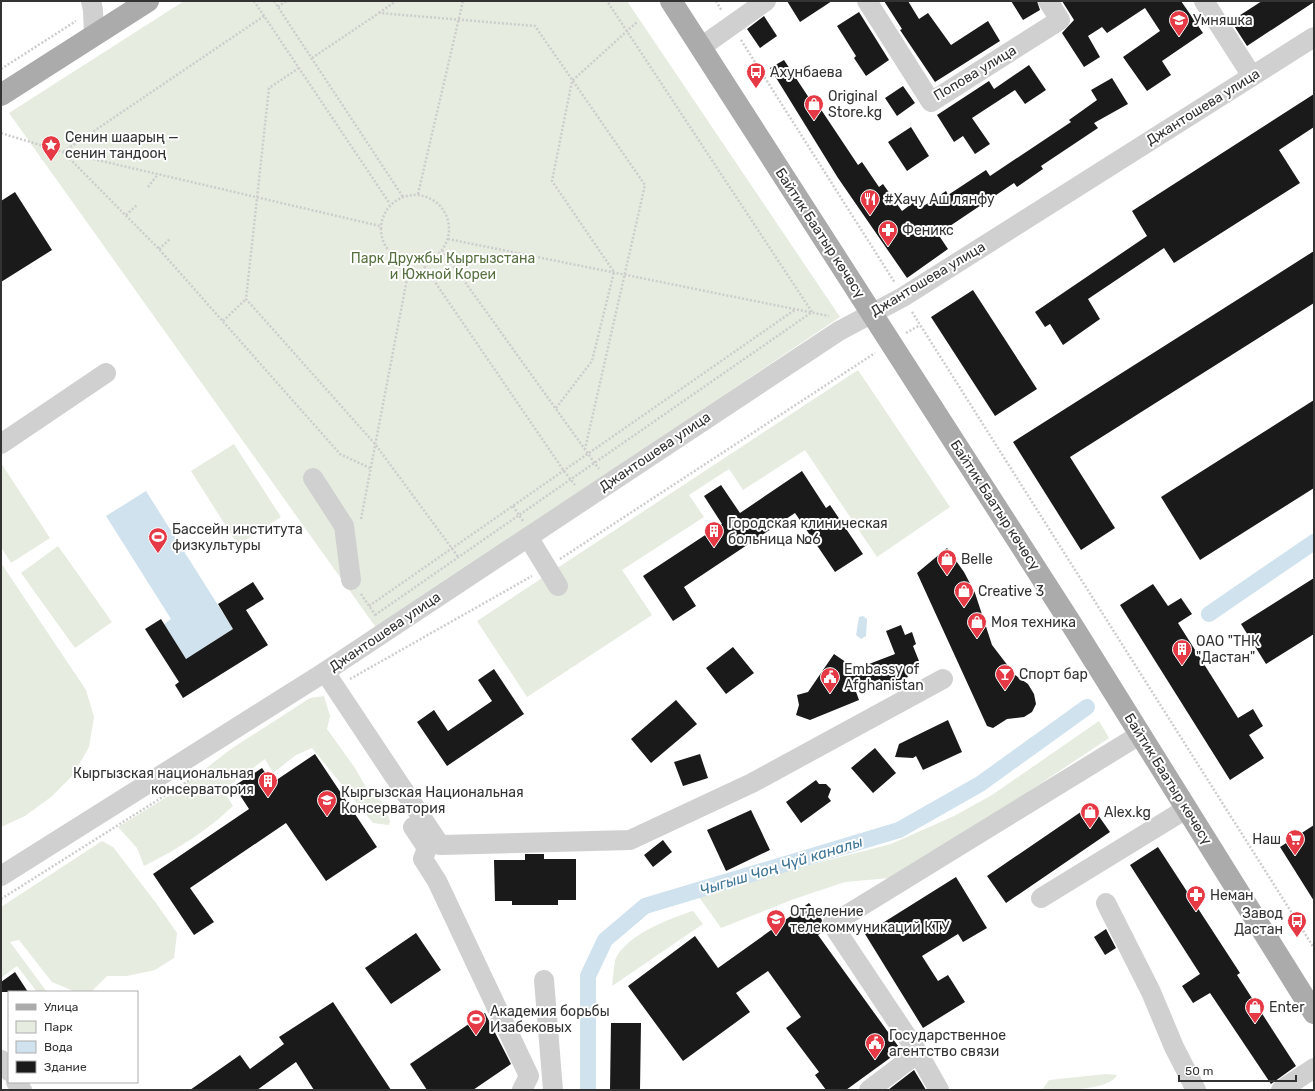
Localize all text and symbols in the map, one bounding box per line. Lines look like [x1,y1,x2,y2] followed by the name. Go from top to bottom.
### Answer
[1168,9,1190,37] school or university icon: Умняшка
[1193,12,1253,29] place label: Умняшка
[930,42,1020,104] street label: Попова улица
[745,61,767,89] bus stop icon: Ахунбаева
[770,64,842,81] place label: Ахунбаева
[1143,65,1263,149] street label: Джантошева улица
[828,88,882,121] place label: Original Store.kg
[803,93,825,121] shop icon: Original Store.kg
[65,129,179,162] place label: Сенин шаарың — сенин тандооң
[40,134,62,162] place icon: Сенин шаарың — сенин тандооң
[772,165,869,302] street label: Байтик Баатыр көчөсү
[859,188,881,216] restaurant icon: #Хачу Аш лянфу
[884,191,995,208] place label: #Хачу Аш лянфу
[877,219,899,247] pharmacy icon: Феникс
[902,222,954,239] place label: Феникс
[868,238,988,320] street label: Джантошева улица
[351,250,535,283] park label: Парк Дружбы Кыргызстана и Южной Кореи
[596,408,714,496] street label: Джантошева улица
[947,437,1044,574] street label: Байтик Баатыр көчөсү
[728,515,888,548] place label: Городская клиническая больница №6
[703,520,725,548] building icon: Городская клиническая больница №6
[172,521,303,554] place label: Бассейн института физкультуры
[147,526,169,554] sports icon: Бассейн института физкультуры
[936,548,958,576] shop icon: Belle
[961,551,993,568] place label: Belle
[953,580,975,608] shop icon: Creative 3
[978,583,1044,600] place label: Creative 3
[326,588,444,676] street label: Джантошева улица
[966,611,988,639] shop icon: Моя техника
[991,614,1076,631] place label: Моя техника
[1196,633,1260,666] place label: ОАО "ТНК "Дастан"
[1171,638,1193,666] building icon: ОАО "ТНК "Дастан"
[844,661,924,694] place label: Embassy of Afghanistan
[994,663,1016,691] bar icon: Спорт бар
[819,666,841,694] public building icon: Embassy of Afghanistan
[1019,666,1088,683] place label: Спорт бар
[1121,710,1216,848] street label: Байтик Баатыр көчөсү
[73,765,254,798] place label: Кыргызская национальная консерватория
[257,770,279,798] building icon: Кыргызская национальная консерватория
[341,784,524,817] place label: Кыргызская Национальная Консерватория
[316,789,338,817] school or university icon: Кыргызская Национальная Консерватория
[1079,801,1101,829] shop icon: Alex.kg
[1104,804,1151,821] place label: Alex.kg
[1284,828,1306,856] supermarket icon: Наш
[1252,831,1281,848] place label: Наш
[697,832,865,899] water label: Чыгыш Чоң Чүй каналы
[1185,884,1207,912] pharmacy icon: Неман
[1210,887,1254,904] place label: Неман
[790,903,950,936] place label: Отделение телекоммуникаций КТУ
[1234,905,1283,938] place label: Завод Дастан
[765,908,787,936] school or university icon: Отделение телекоммуникаций КТУ
[1286,910,1308,938] bus stop icon: Завод Дастан
[8,991,138,1083] legend
[1244,996,1266,1024] shop icon: Enter
[1269,999,1305,1016] place label: Enter
[44,1000,78,1014] text: Улица
[490,1003,610,1036] place label: Академия борьбы Изабековых
[465,1008,487,1036] sports icon: Академия борьбы Изабековых
[44,1020,73,1034] text: Парк
[889,1027,1006,1060] place label: Государственное агентство связи
[864,1032,886,1060] public building icon: Государственное агентство связи
[44,1040,73,1054] text: Вода
[1179,1057,1296,1083] scale bar
[44,1060,87,1074] text: Здание
[1185,1064,1213,1078] text: 50 m

